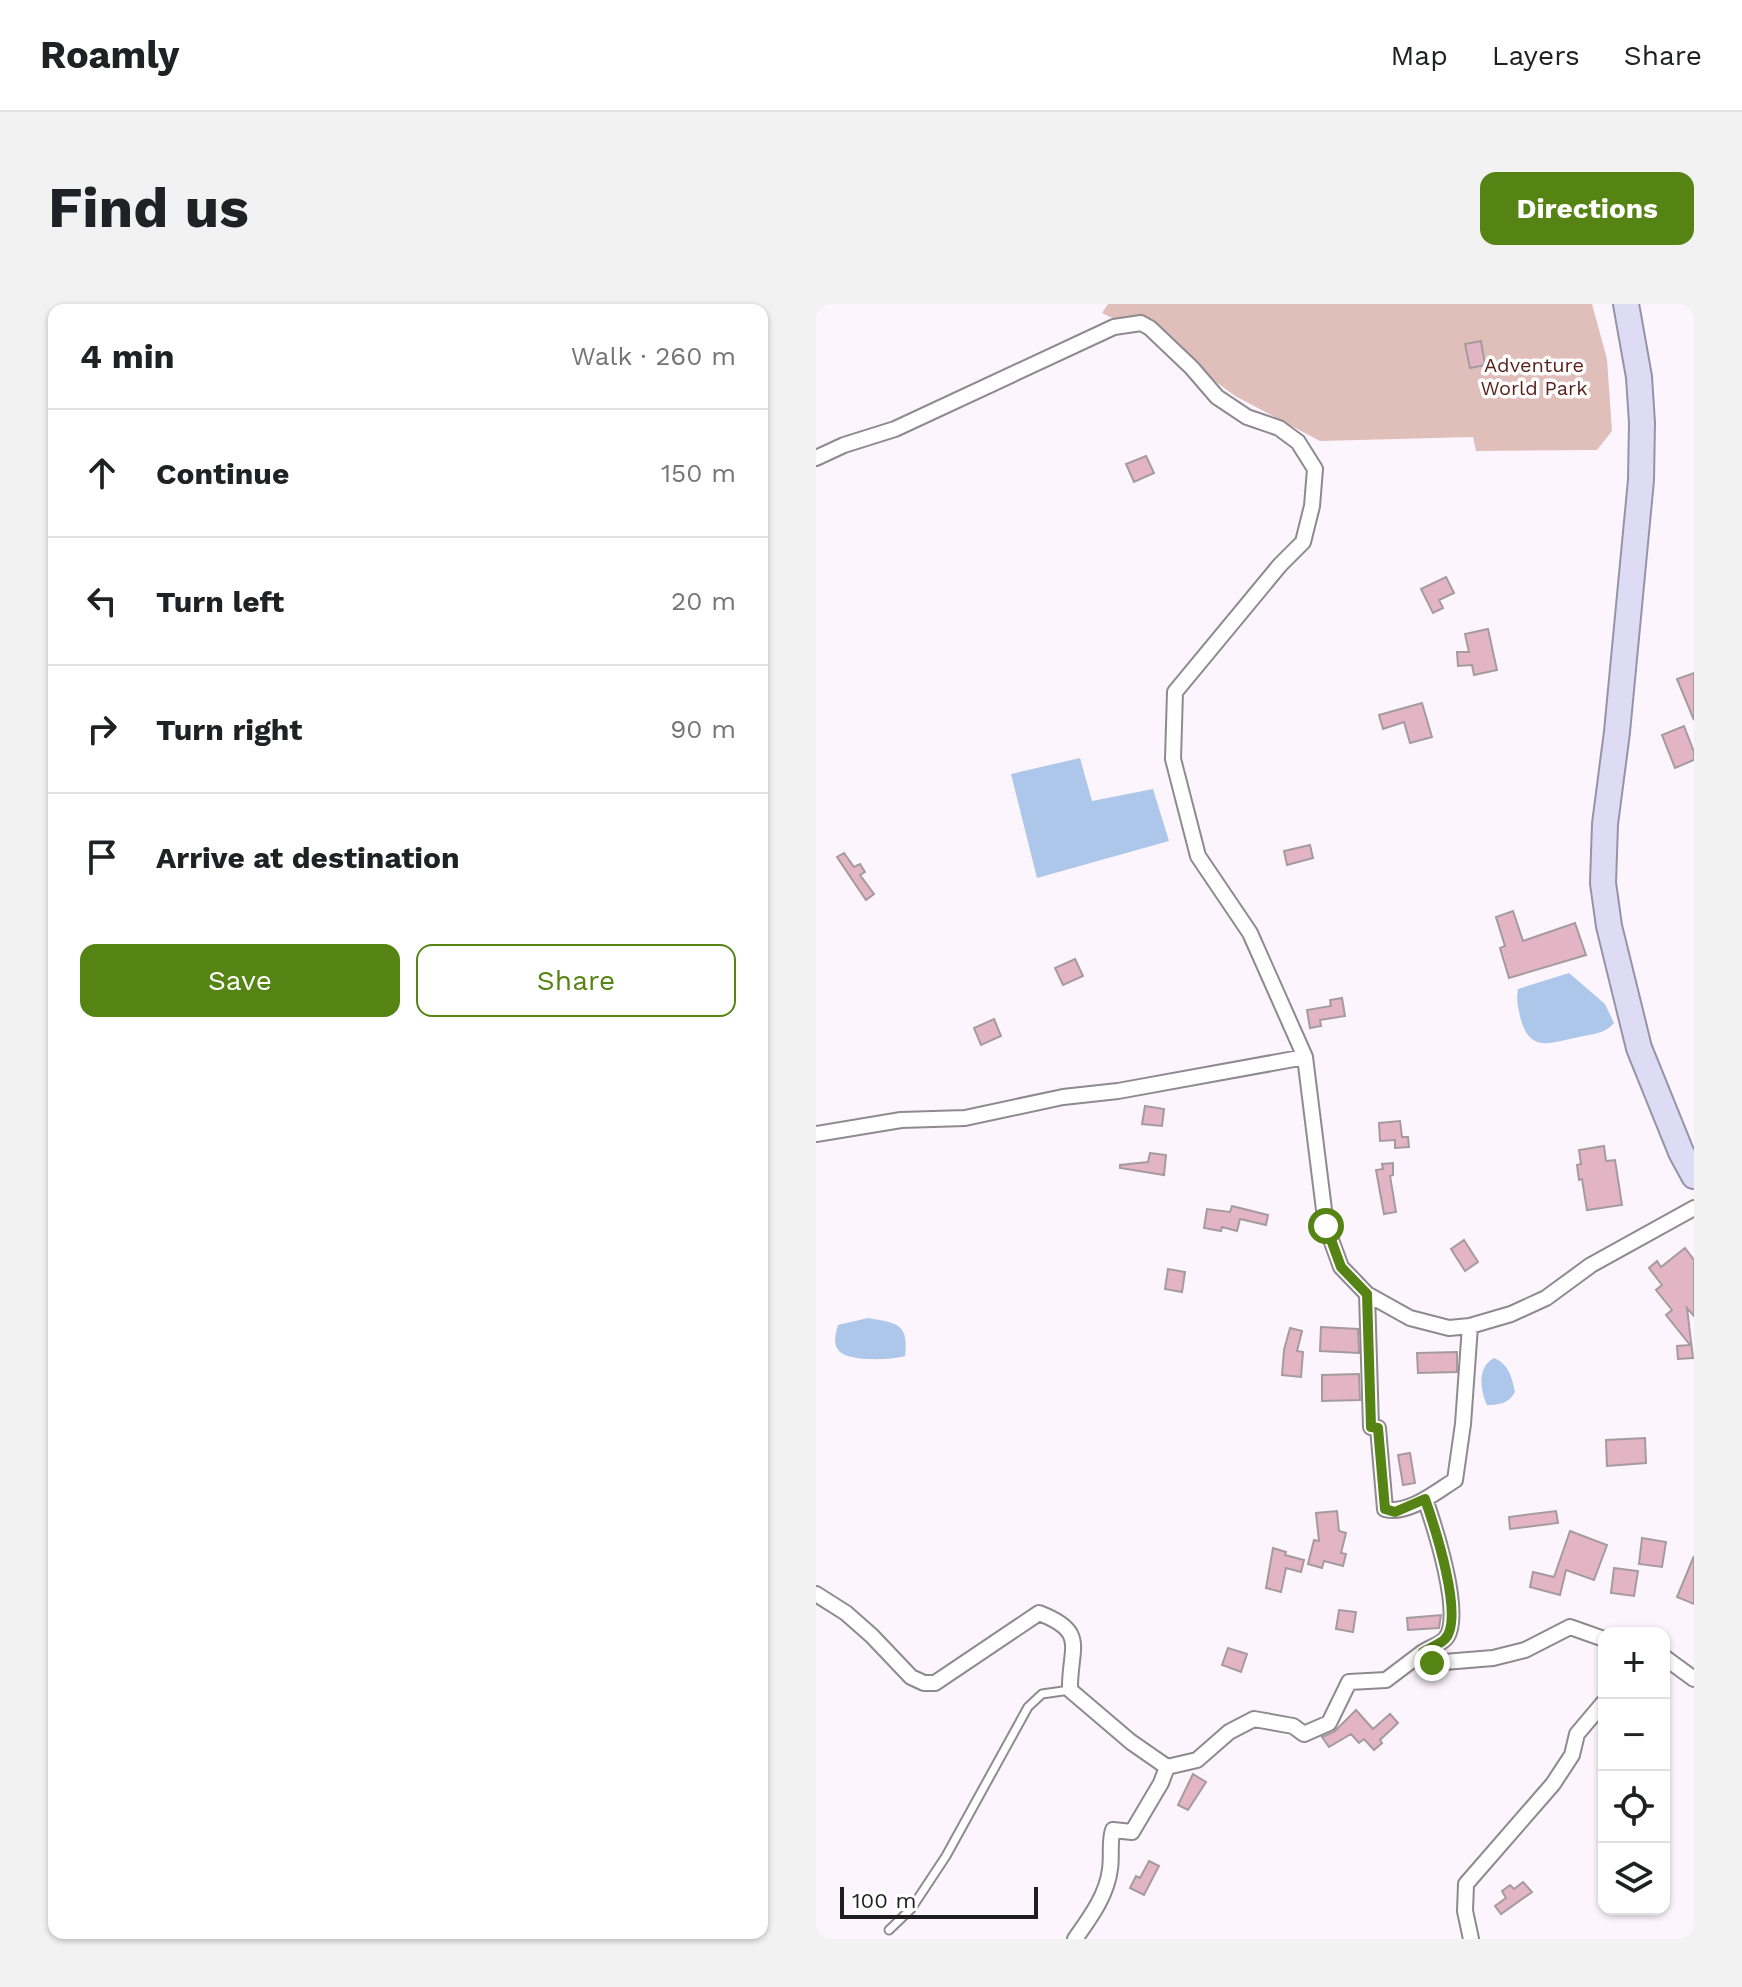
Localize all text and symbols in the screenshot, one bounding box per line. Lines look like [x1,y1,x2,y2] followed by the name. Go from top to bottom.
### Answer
[40,33,179,77] text: Roamly
[1391,39,1448,72] text: Map
[1492,39,1580,72] text: Layers
[1624,39,1702,72] text: Share
[1480,172,1694,245] button: Directions
[48,175,249,241] text: Find us
[80,336,175,376] text: 4 min
[571,341,736,371] text: Walk · 260 m
[1480,353,1588,400] park label: Adventure World Park
[80,451,124,495] icon: ahead
[156,456,289,491] text: Continue
[661,458,736,488] text: 150 m
[80,579,124,623] icon: left
[156,584,284,619] text: Turn left
[671,586,736,616] text: 20 m
[80,707,124,751] icon: right
[156,712,302,747] text: Turn right
[670,714,736,744] text: 90 m
[80,835,124,879] icon: arrive
[156,840,460,875] text: Arrive at destination
[80,944,400,1017] button: Save
[416,944,736,1017] button: Share
[1308,1208,1344,1244] route start
[1598,1627,1670,1915] map controls
[1598,1627,1670,1699] button: +
[1414,1645,1450,1681] route end
[1598,1699,1670,1771] button: −
[1598,1771,1670,1843] button: locate
[1598,1843,1670,1915] button: layers
[840,1883,1038,1919] scale bar
[852,1888,916,1913] text: 100 m

